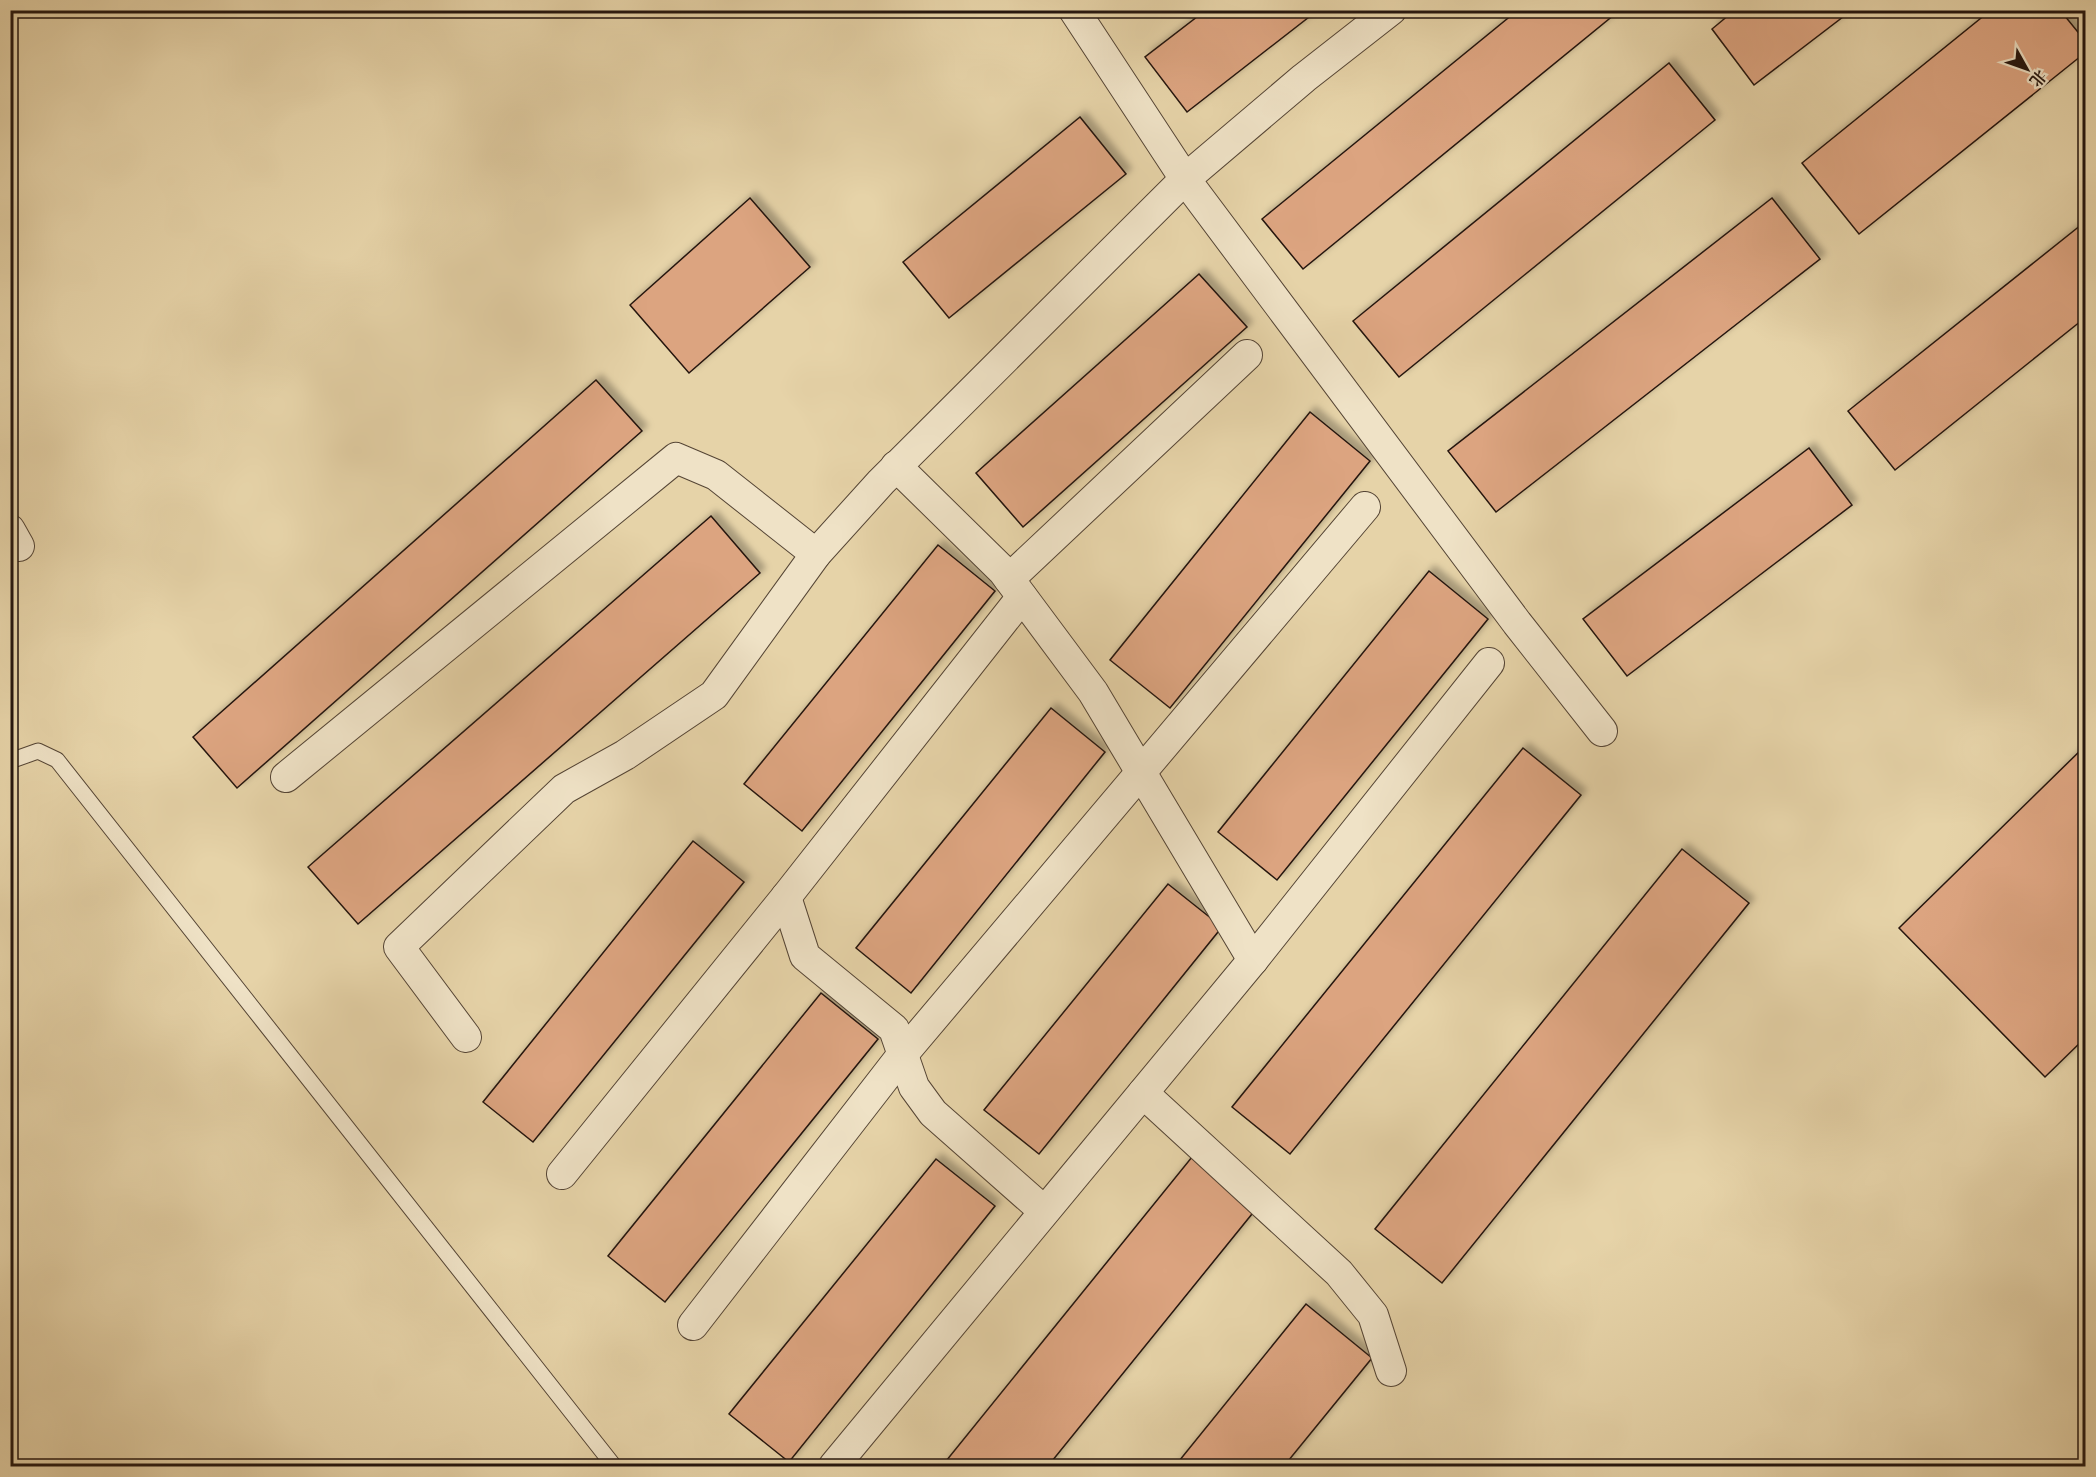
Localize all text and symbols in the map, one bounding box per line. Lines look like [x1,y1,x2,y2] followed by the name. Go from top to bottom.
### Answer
[1997,39,2057,99] north arrow
[2023,64,2051,91] text: 北

